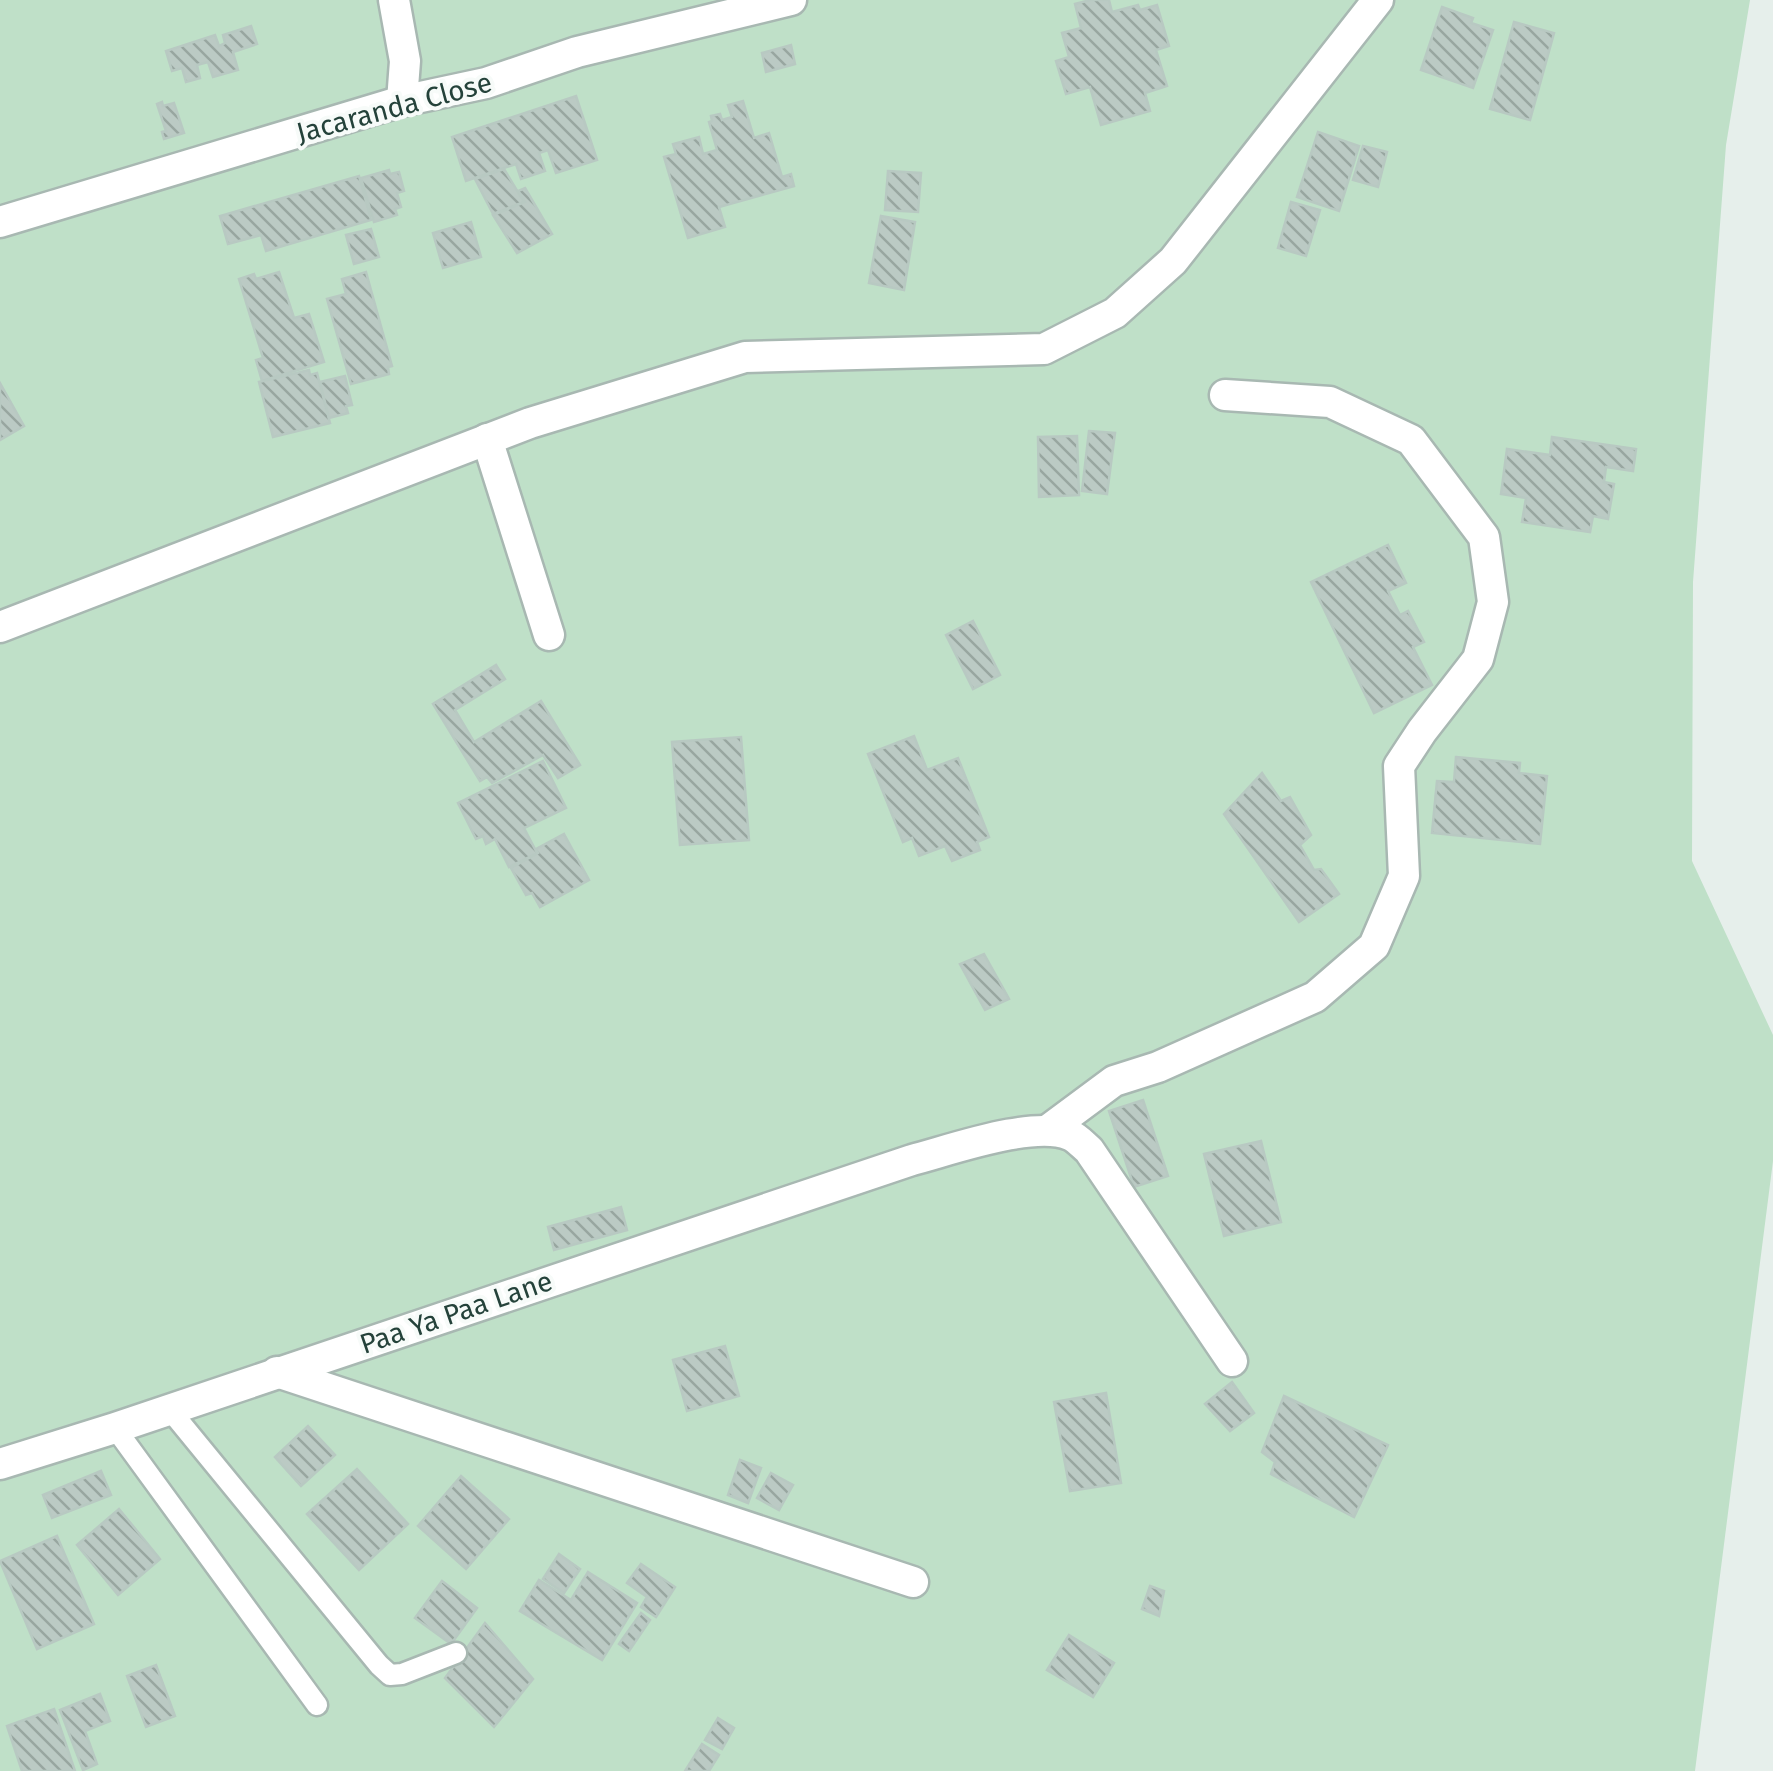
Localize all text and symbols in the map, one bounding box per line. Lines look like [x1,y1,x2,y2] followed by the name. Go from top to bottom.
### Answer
[293,66,496,149] street label: Jacaranda Close
[356,1264,557,1361] street label: Paa Ya Paa Lane

